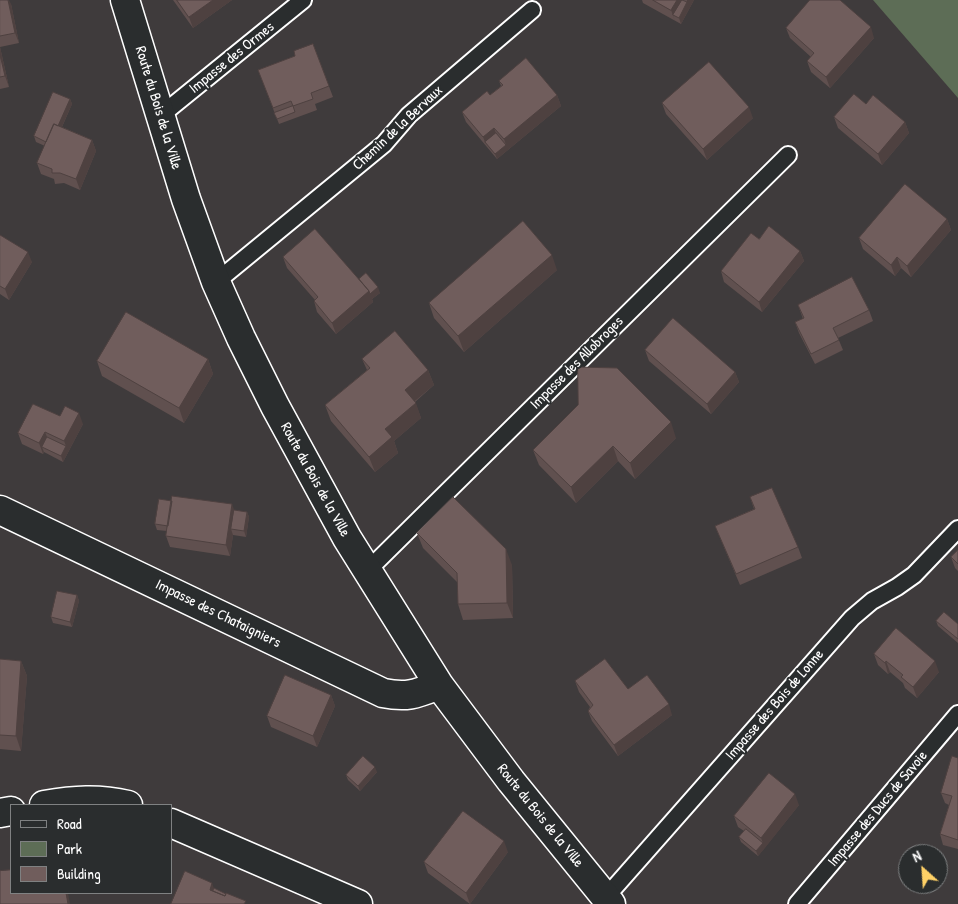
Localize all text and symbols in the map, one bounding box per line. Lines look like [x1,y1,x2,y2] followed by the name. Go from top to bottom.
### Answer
[186,18,278,98] street label: Impasse des Ormes
[131,44,185,172] street label: Route du Bois de la Ville
[349,82,447,174] street label: Chemin de la Bervaux
[527,313,627,413] street label: Impasse des Allobroges
[276,420,354,540] street label: Route du Bois de la Ville
[152,576,284,652] street label: Impasse des Chataigniers
[722,646,828,764] street label: Impasse des Bois de Lonne
[824,747,932,871] street label: Impasse des Ducs de Savoie
[493,761,587,871] street label: Route du Bois de la Ville
[10,804,172,894] legend
[57,813,82,834] text: Road
[57,838,82,859] text: Park
[898,844,948,894] north arrow
[909,846,924,866] text: N
[57,863,101,884] text: Building

